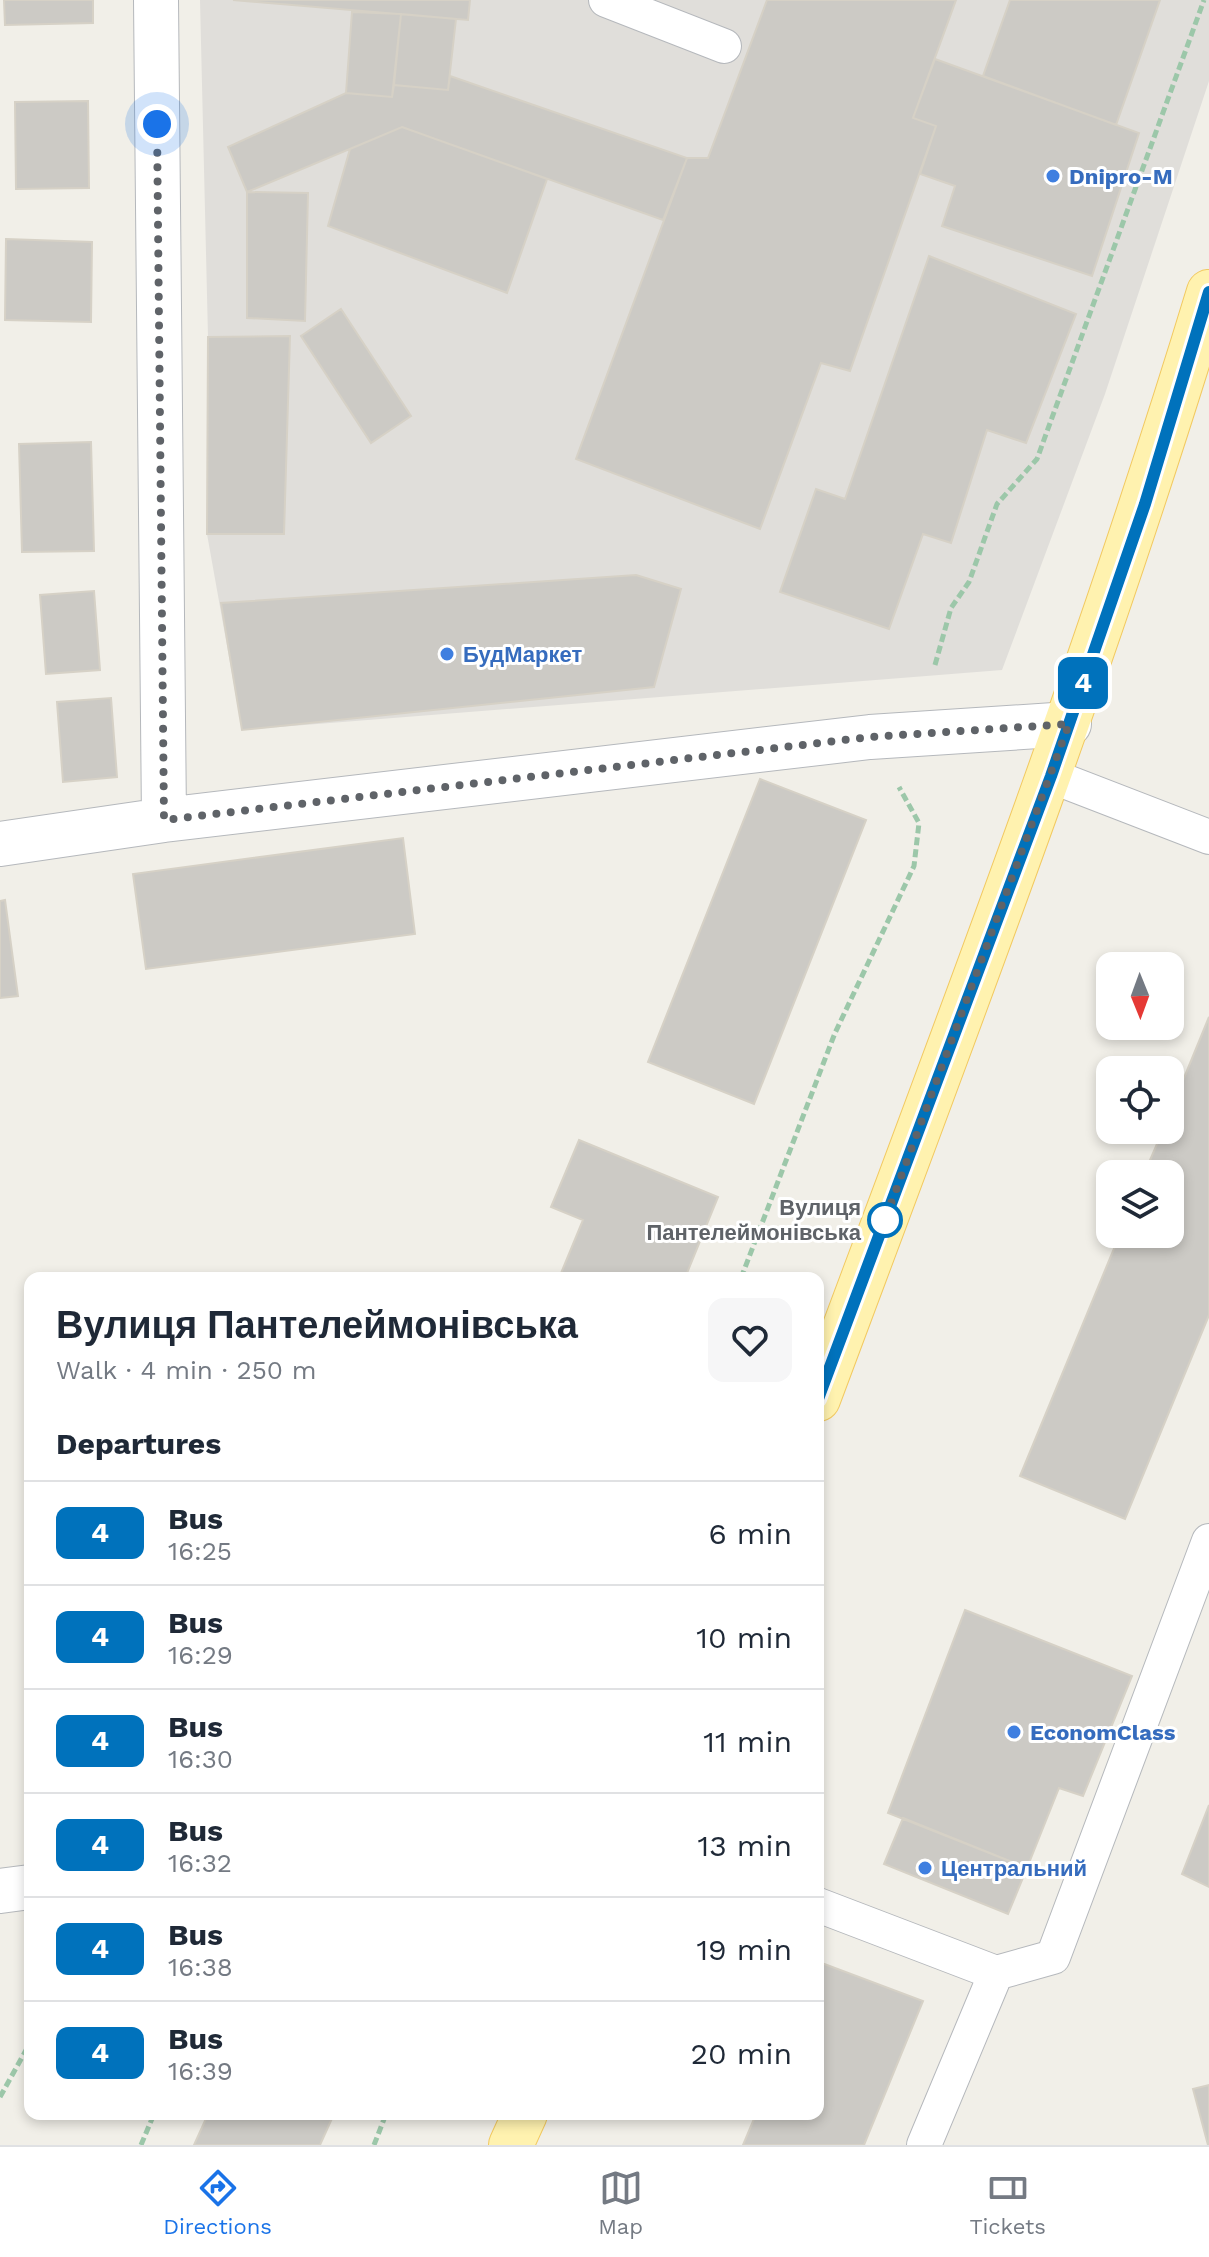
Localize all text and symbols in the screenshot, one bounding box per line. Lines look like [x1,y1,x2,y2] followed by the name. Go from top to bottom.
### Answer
[137,104,177,144] your location
[1069,164,1173,189] place label: Dnipro-M
[1044,167,1062,185] marker: Dnipro-M
[463,642,582,667] place label: БудМаркет
[438,645,456,663] marker: БудМаркет
[1057,657,1109,709] line badge: 4
[1074,666,1092,699] text: 4
[1096,952,1184,1040] north arrow
[1096,952,1184,1248] map controls
[1096,1056,1184,1144] button: locate
[1096,1160,1184,1248] button: layers
[646,1195,862,1245] place label: Вулиця Пантелеймонівська
[868,1203,902,1237] marker: Вулиця Пантелеймонівська
[708,1298,792,1382] button: heart
[56,1303,578,1347] text: Вулиця Пантелеймонівська
[56,1355,317,1385] text: Walk · 4 min · 250 m
[56,1426,221,1461] text: Departures
[168,1501,223,1536] text: Bus
[91,1516,109,1549] text: 4
[708,1516,792,1551] text: 6 min
[168,1536,232,1566] text: 16:25
[168,1605,223,1640] text: Bus
[91,1620,109,1653] text: 4
[696,1620,792,1655] text: 10 min
[168,1640,233,1670] text: 16:29
[168,1709,223,1744] text: Bus
[1030,1720,1176,1745] place label: EconomClass
[1005,1723,1023,1741] marker: EconomClass
[91,1724,109,1757] text: 4
[703,1724,792,1759] text: 11 min
[168,1744,233,1774] text: 16:30
[168,1813,223,1848] text: Bus
[91,1828,109,1861] text: 4
[697,1828,792,1863] text: 13 min
[168,1848,232,1878] text: 16:32
[941,1856,1087,1881] place label: Центральний
[916,1859,934,1877] marker: Центральний
[168,1917,223,1952] text: Bus
[91,1932,109,1965] text: 4
[696,1932,792,1967] text: 19 min
[168,1952,233,1982] text: 16:38
[168,2021,223,2056] text: Bus
[91,2036,109,2069] text: 4
[690,2036,792,2071] text: 20 min
[168,2056,233,2086] text: 16:39
[163,2166,272,2239] tab: Directions
[598,2166,643,2239] tab: Map
[969,2166,1046,2239] tab: Tickets

